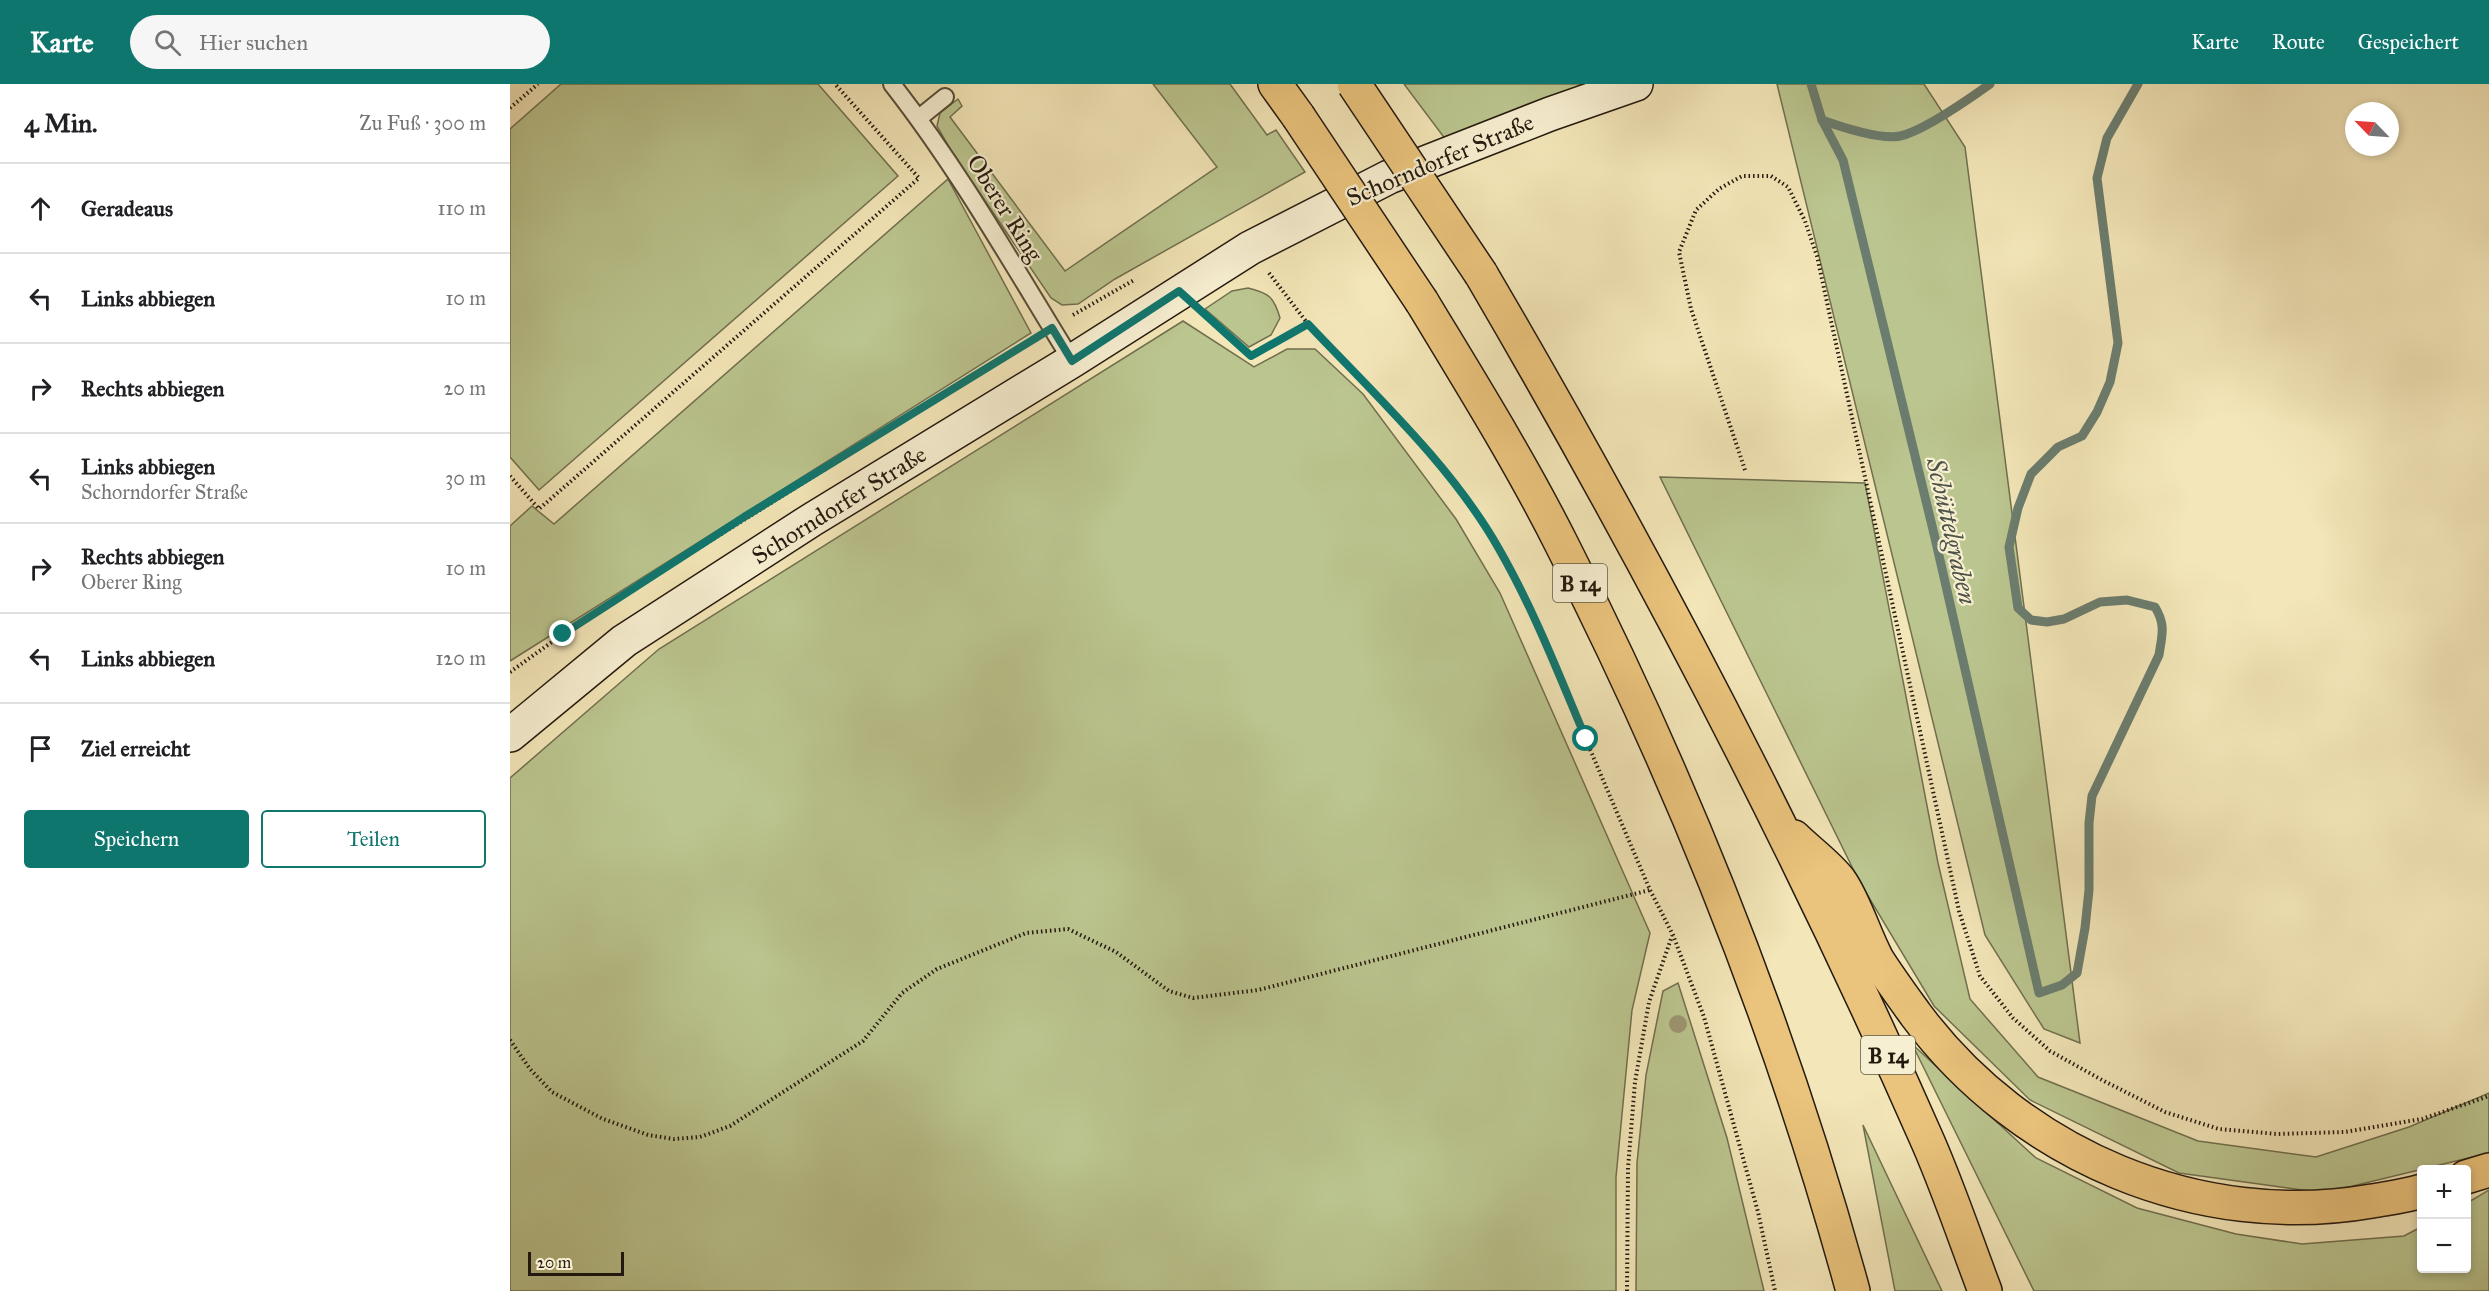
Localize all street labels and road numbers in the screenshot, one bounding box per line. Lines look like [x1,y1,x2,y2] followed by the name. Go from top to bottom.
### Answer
[1342,107,1538,213] street label: Schorndorfer Straße
[960,149,1050,268] street label: Oberer Ring
[746,439,932,571] street label: Schorndorfer Straße
[1553,564,1607,602] road number: B 14
[1861,1036,1915,1074] road number: B 14

